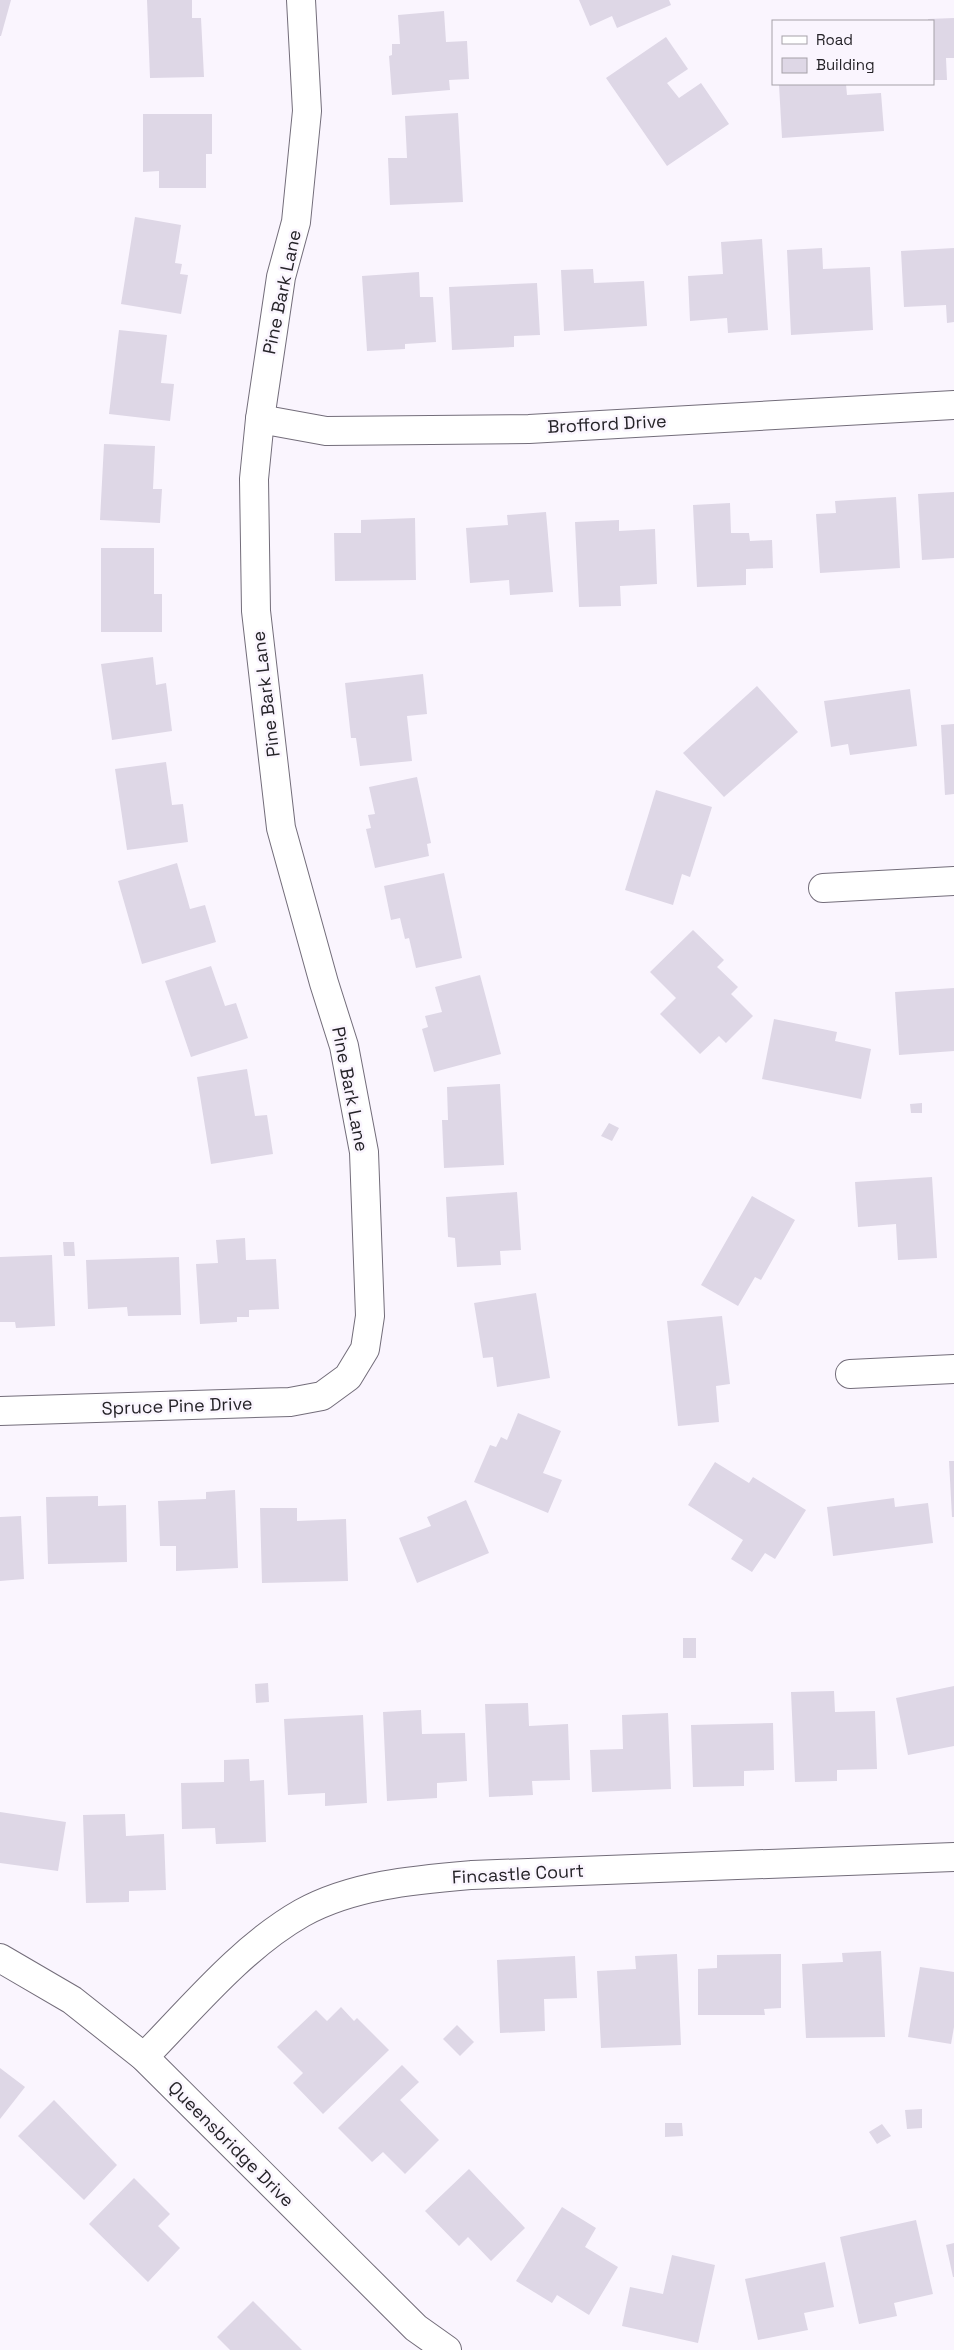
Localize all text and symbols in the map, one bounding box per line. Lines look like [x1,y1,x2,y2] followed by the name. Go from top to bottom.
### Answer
[772,20,934,85] legend
[816,30,853,49] text: Road
[816,55,875,74] text: Building
[257,228,306,356] street label: Pine Bark Lane
[547,409,667,438] street label: Brofford Drive
[246,630,285,758] street label: Pine Bark Lane
[327,1024,374,1153] street label: Pine Bark Lane
[101,1391,253,1420] street label: Spruce Pine Drive
[451,1859,585,1888] street label: Fincastle Court
[163,2076,299,2212] street label: Queensbridge Drive

